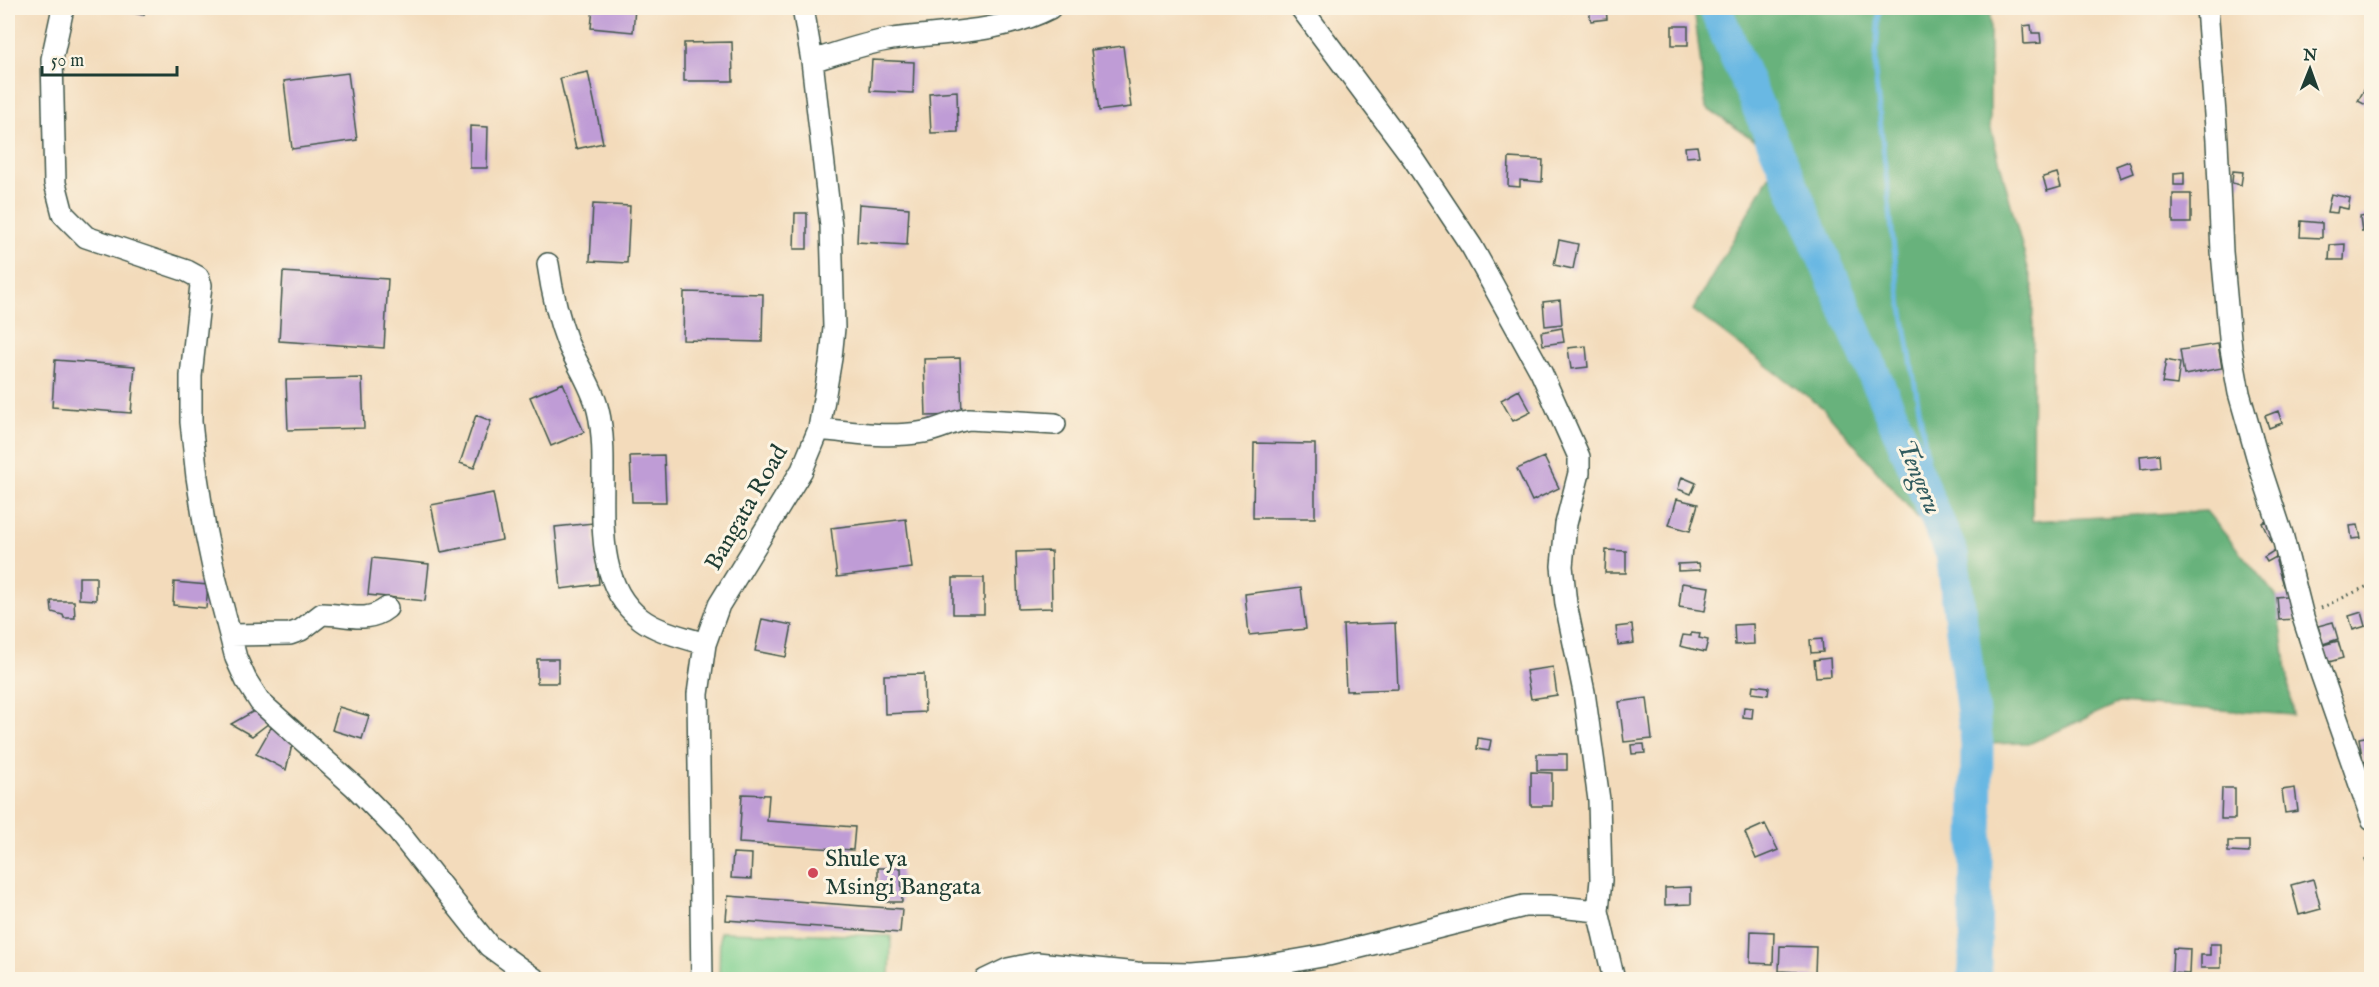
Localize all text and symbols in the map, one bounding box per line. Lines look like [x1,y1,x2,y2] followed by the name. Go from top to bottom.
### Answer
[42,39,177,77] scale bar
[2280,39,2340,99] north arrow
[2302,46,2317,66] text: N
[51,50,84,73] text: 50 m
[1888,435,1949,520] water label: Tengeru
[698,439,796,577] street label: Bangata Road
[825,844,982,903] place label: Shule ya Msingi Bangata
[806,866,820,880] marker: Shule ya Msingi Bangata

